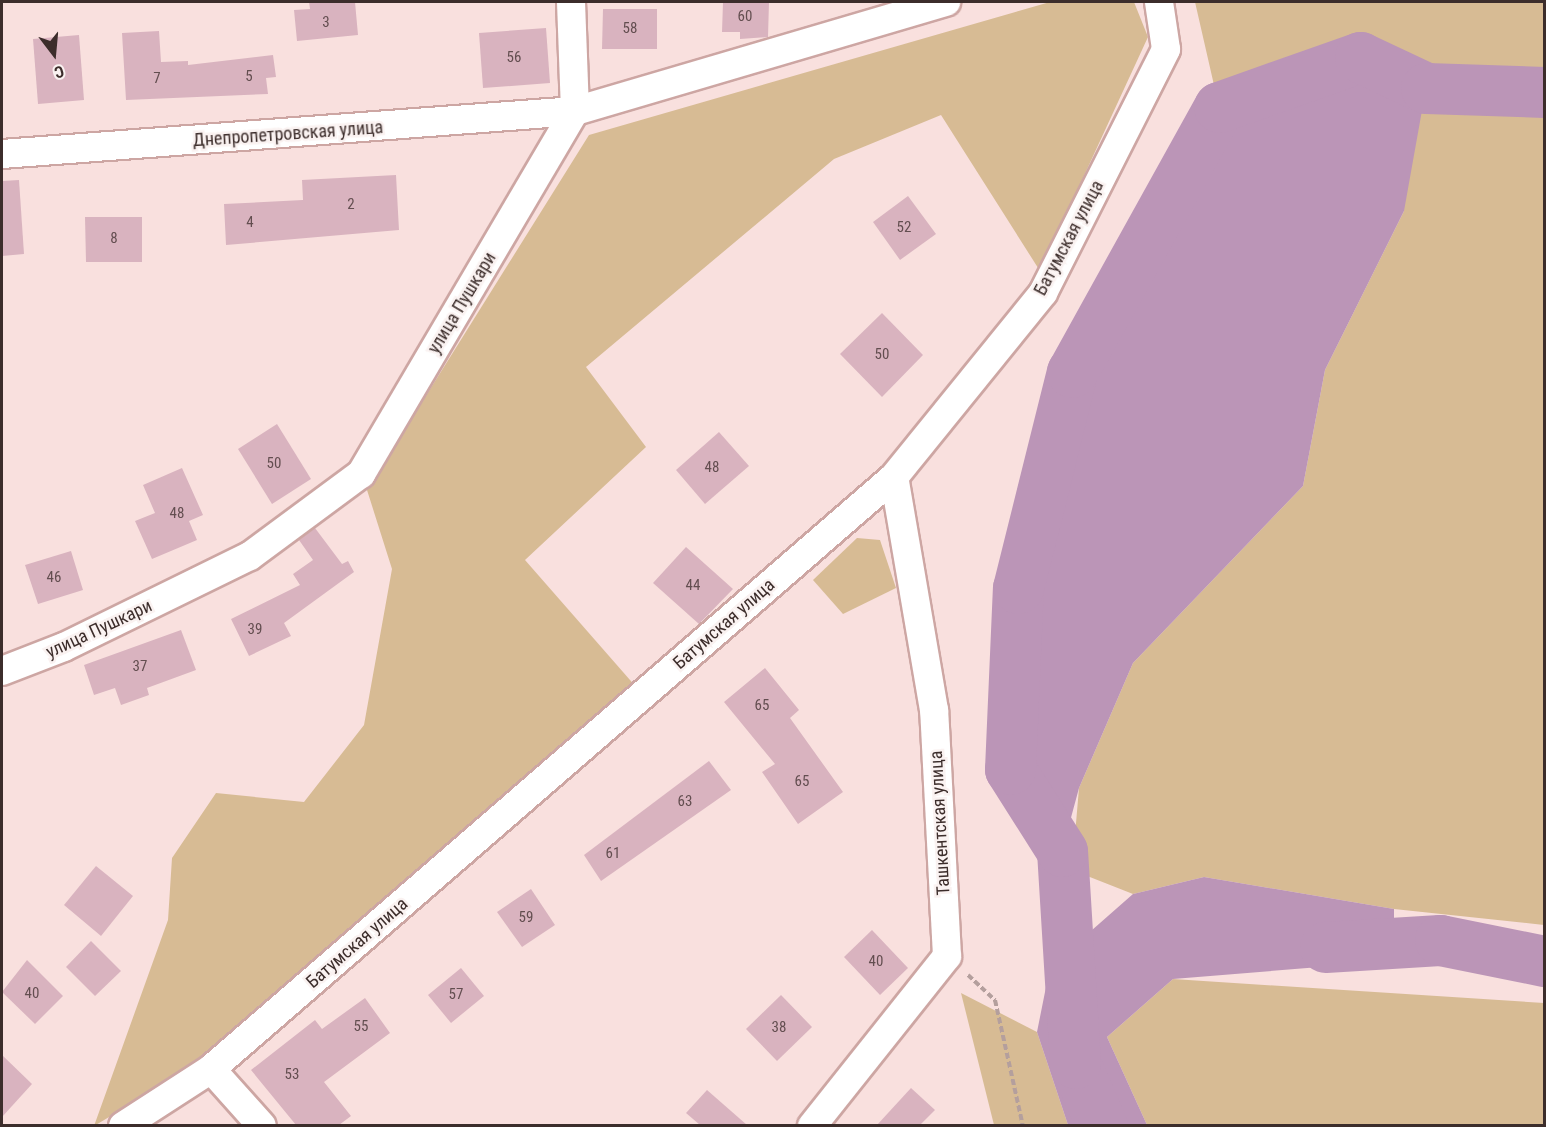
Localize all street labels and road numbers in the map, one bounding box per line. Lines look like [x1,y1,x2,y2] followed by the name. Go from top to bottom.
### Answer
[192,117,384,151] street label: Днепропетровская улица
[1030,177,1108,299] street label: Батумская улица
[423,248,501,358] street label: улица Пушкари
[669,574,779,674] street label: Батумская улица
[43,595,155,663] street label: улица Пушкари
[925,750,955,896] street label: Ташкентская улица
[302,893,412,993] street label: Батумская улица

